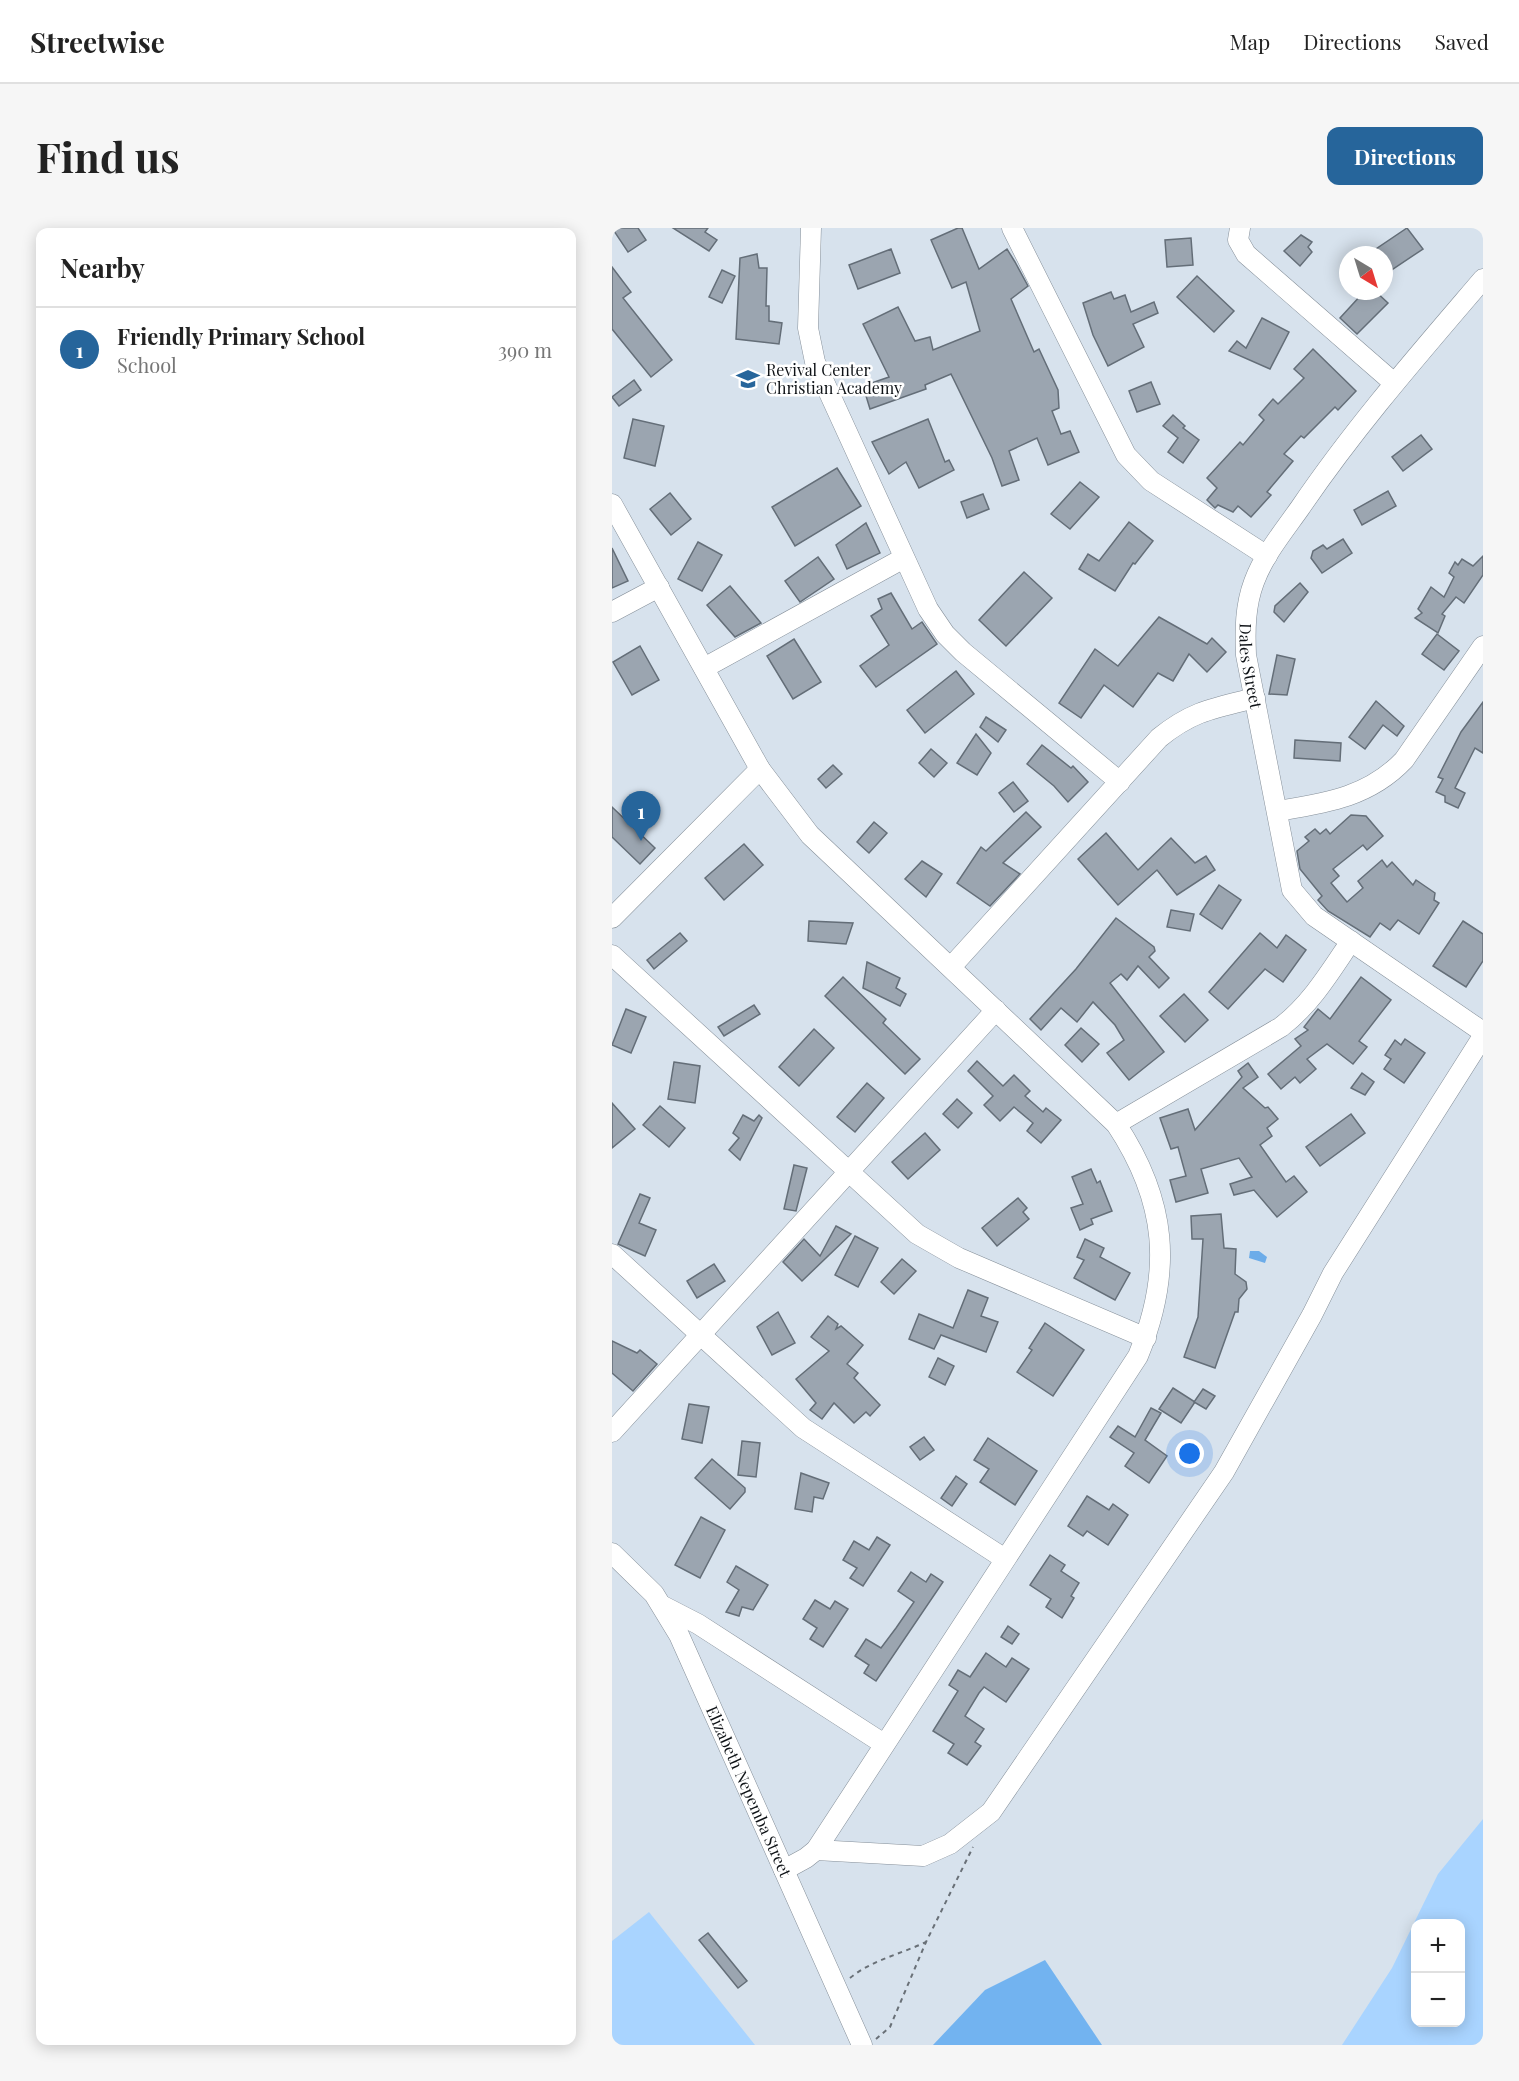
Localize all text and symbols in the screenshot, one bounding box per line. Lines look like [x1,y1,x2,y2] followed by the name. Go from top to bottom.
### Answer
[30,23,165,60] text: Streetwise
[1229,27,1270,55] text: Map
[1303,27,1401,55] text: Directions
[1434,27,1489,55] text: Saved
[1327,127,1483,185] button: Directions
[36,128,180,184] text: Find us
[1339,246,1393,300] north arrow
[60,250,145,285] text: Nearby
[117,321,365,351] text: Friendly Primary School
[76,336,83,363] text: 1
[498,336,552,363] text: 390 m
[117,351,177,378] text: School
[766,359,902,398] place label: Revival Center Christian Academy
[735,366,761,392] school or university icon: Revival Center Christian Academy
[1236,623,1267,711] street label: Dales Street
[621,792,660,841] pin: 1
[1175,1439,1204,1468] your location
[702,1702,797,1880] street label: Elizabeth Nepemba Street
[1411,1919,1465,2027] map controls
[1411,1919,1465,1973] button: +
[1411,1973,1465,2027] button: −

